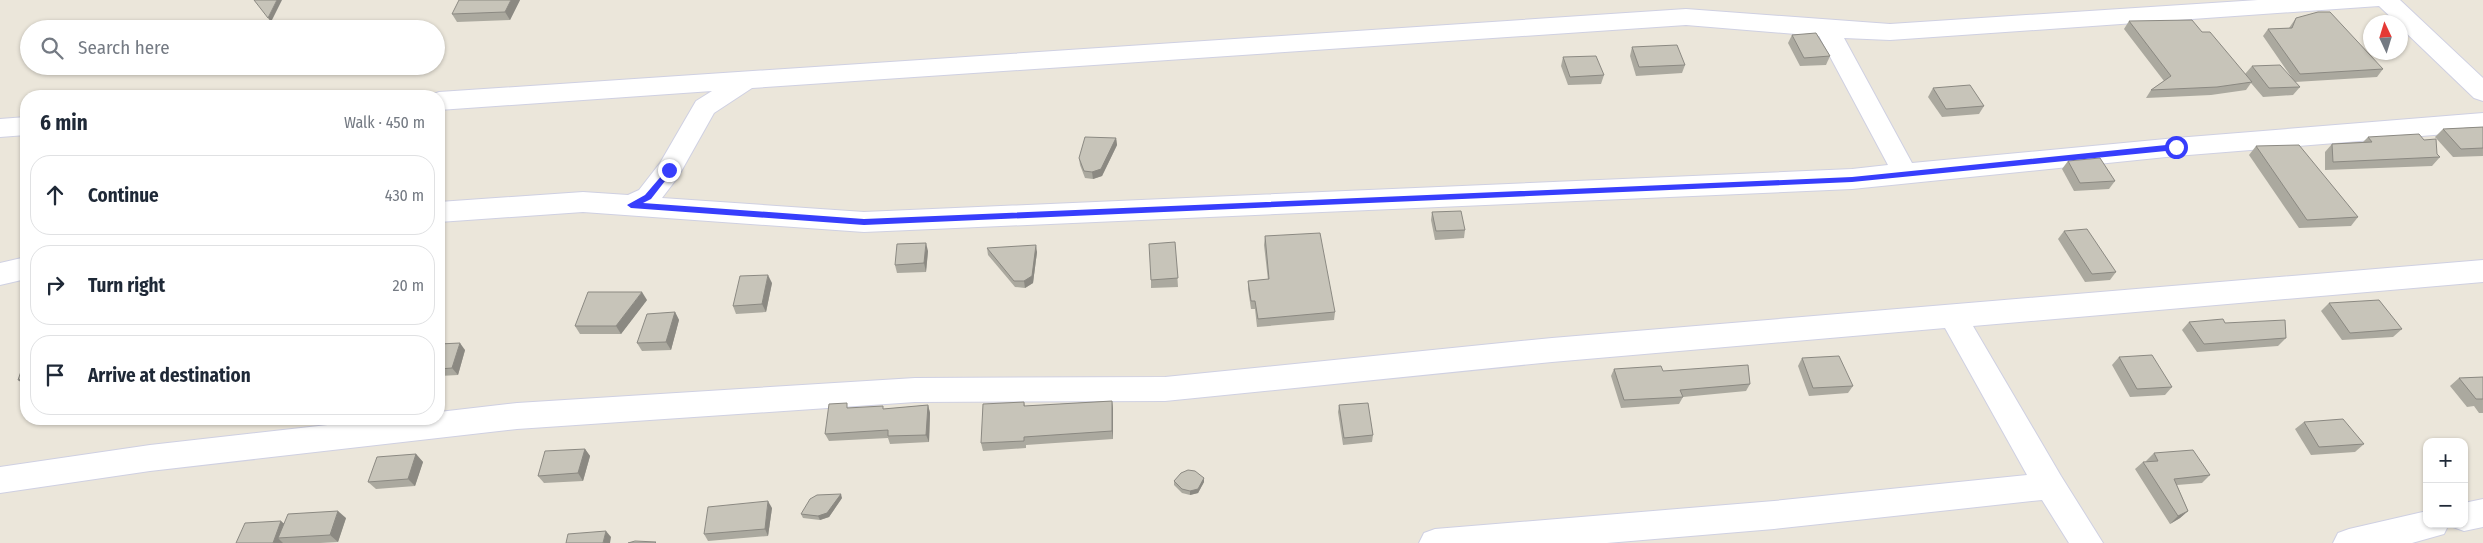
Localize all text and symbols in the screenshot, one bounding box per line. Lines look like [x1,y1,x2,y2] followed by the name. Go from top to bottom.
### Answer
[2363,15,2408,60] north arrow
[20,20,445,75] search box
[38,34,66,62] icon: search
[78,36,170,59] text: Search here
[40,110,88,136] text: 6 min
[344,113,425,132] text: Walk · 450 m
[2165,136,2188,159] route start
[658,159,681,182] route end
[41,181,69,209] icon: ahead
[88,184,159,207] text: Continue
[385,186,424,205] text: 430 m
[41,271,69,299] icon: right
[88,274,165,297] text: Turn right
[393,276,424,295] text: 20 m
[41,361,69,389] icon: arrive
[88,364,251,387] text: Arrive at destination
[2423,438,2468,528] map controls
[2423,438,2468,483] button: +
[2423,483,2468,528] button: −

